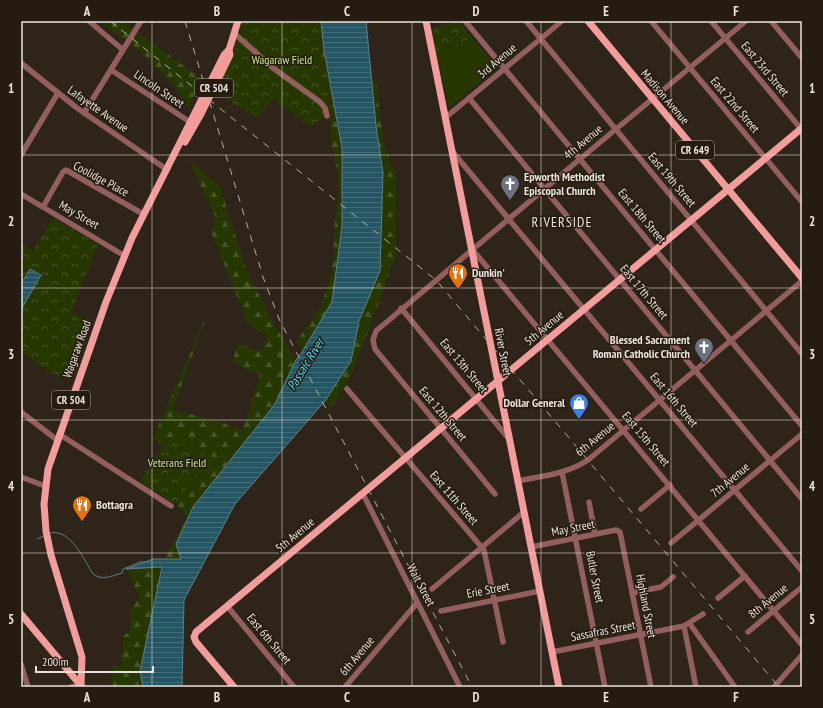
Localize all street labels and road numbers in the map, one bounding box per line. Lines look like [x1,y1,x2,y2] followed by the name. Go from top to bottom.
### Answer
[738,38,793,100] street label: East 23rd Street
[474,40,519,81] street label: 3rd Avenue
[131,66,188,111] street label: Lincoln Street
[638,66,693,127] street label: Madison Avenue
[708,74,764,136] street label: East 22nd Street
[195,79,233,97] road number: CR 504
[65,82,132,135] street label: Lafayette Avenue
[560,121,605,162] street label: 4th Avenue
[676,141,714,159] road number: CR 649
[645,149,700,211] street label: East 19th Street
[71,158,132,199] street label: Coolidge Place
[615,185,670,247] street label: East 18th Street
[56,197,103,232] street label: May Street
[617,261,672,323] street label: East 17th Street
[521,307,566,348] street label: 5th Avenue
[59,318,94,380] street label: Wagaraw Road
[491,327,516,378] street label: River Street
[437,335,492,397] street label: East 13th Street
[647,369,702,431] street label: East 16th Street
[416,383,471,445] street label: East 12th Street
[52,391,90,409] road number: CR 504
[619,408,674,470] street label: East 15th Street
[572,418,618,459] street label: 6th Avenue
[707,459,752,500] street label: 7th Avenue
[427,468,482,528] street label: East 11th Street
[272,514,317,555] street label: 5th Avenue
[550,516,597,539] street label: May Street
[583,550,608,605] street label: Butler Street
[404,561,439,609] street label: Wait Street
[633,573,660,640] street label: Highland Street
[465,578,511,601] street label: Erie Street
[745,580,791,621] street label: 8th Avenue
[244,610,295,667] street label: East 6th Street
[569,617,637,644] street label: Sassafras Street
[336,633,377,678] street label: 6th Avenue

